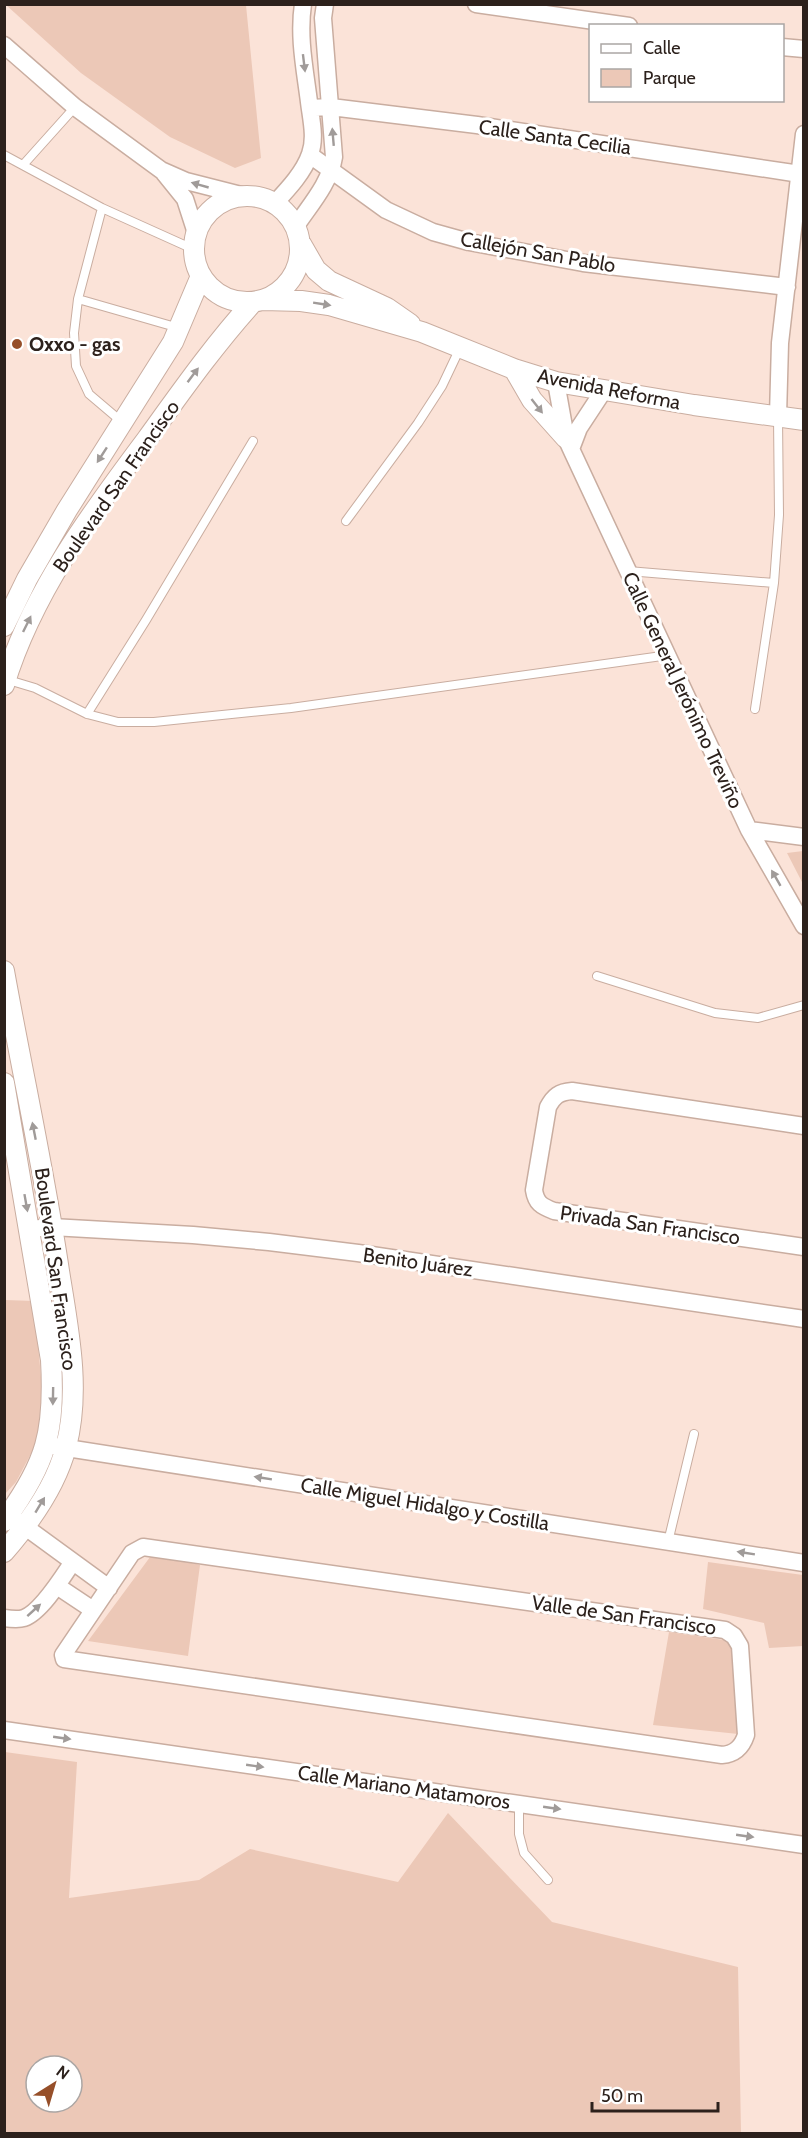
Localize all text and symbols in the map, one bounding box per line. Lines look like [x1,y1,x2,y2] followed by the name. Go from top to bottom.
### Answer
[589,24,784,102] legend
[643,37,680,59] text: Calle
[300,53,309,72] one-way arrow
[643,67,696,89] text: Parque
[477,114,633,160] street label: Calle Santa Cecilia
[328,127,338,146] one-way arrow
[191,180,209,189] one-way arrow
[459,227,617,277] street label: Callejón San Pablo
[312,300,331,309] one-way arrow
[29,332,121,356] place label: Oxxo - gas
[10,337,24,351] marker: Oxxo - gas
[536,363,683,415] street label: Avenida Reforma
[187,368,199,383] one-way arrow
[48,395,184,577] street label: Boulevard San Francisco
[530,398,543,414] one-way arrow
[96,447,107,464] one-way arrow
[618,568,748,812] street label: Calle General Jerónimo Treviño
[23,616,32,633] one-way arrow
[771,869,781,886] one-way arrow
[29,1121,38,1140] one-way arrow
[30,1166,82,1372] street label: Boulevard San Francisco
[22,1194,31,1213] one-way arrow
[559,1200,741,1250] street label: Privada San Francisco
[362,1242,474,1282] street label: Benito Juárez
[48,1386,58,1405] one-way arrow
[299,1473,551,1536] street label: Calle Miguel Hidalgo y Costilla
[253,1474,272,1483] one-way arrow
[34,1497,45,1513] one-way arrow
[736,1549,755,1558] one-way arrow
[530,1590,718,1640] street label: Valle de San Francisco
[27,1603,42,1617] one-way arrow
[53,1733,72,1742] one-way arrow
[296,1760,512,1814] street label: Calle Mariano Matamoros
[246,1761,265,1770] one-way arrow
[543,1804,562,1813] one-way arrow
[736,1832,755,1841] one-way arrow
[24,2054,84,2114] north arrow
[52,2061,73,2083] text: N
[592,2075,718,2113] scale bar
[601,2085,643,2107] text: 50 m

